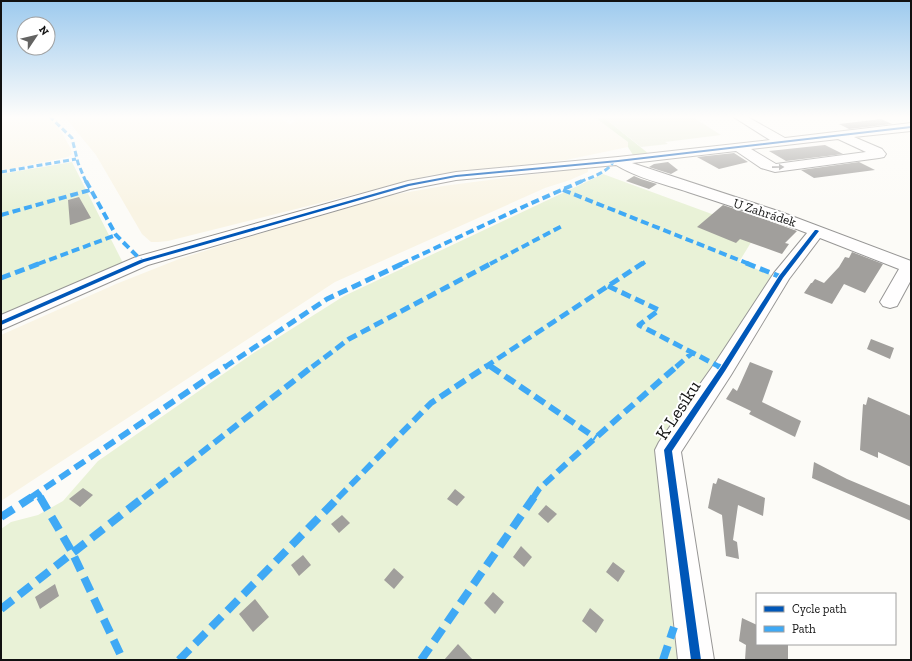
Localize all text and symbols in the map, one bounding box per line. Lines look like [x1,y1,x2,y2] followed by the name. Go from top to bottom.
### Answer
[16,16,56,56] north arrow
[36,23,52,38] text: N
[772,164,785,170] one-way arrow
[732,195,798,230] street label: U Zahrádek
[651,376,705,444] street label: K Lesíku
[756,593,896,645] legend
[792,602,847,616] text: Cycle path
[792,622,816,636] text: Path

